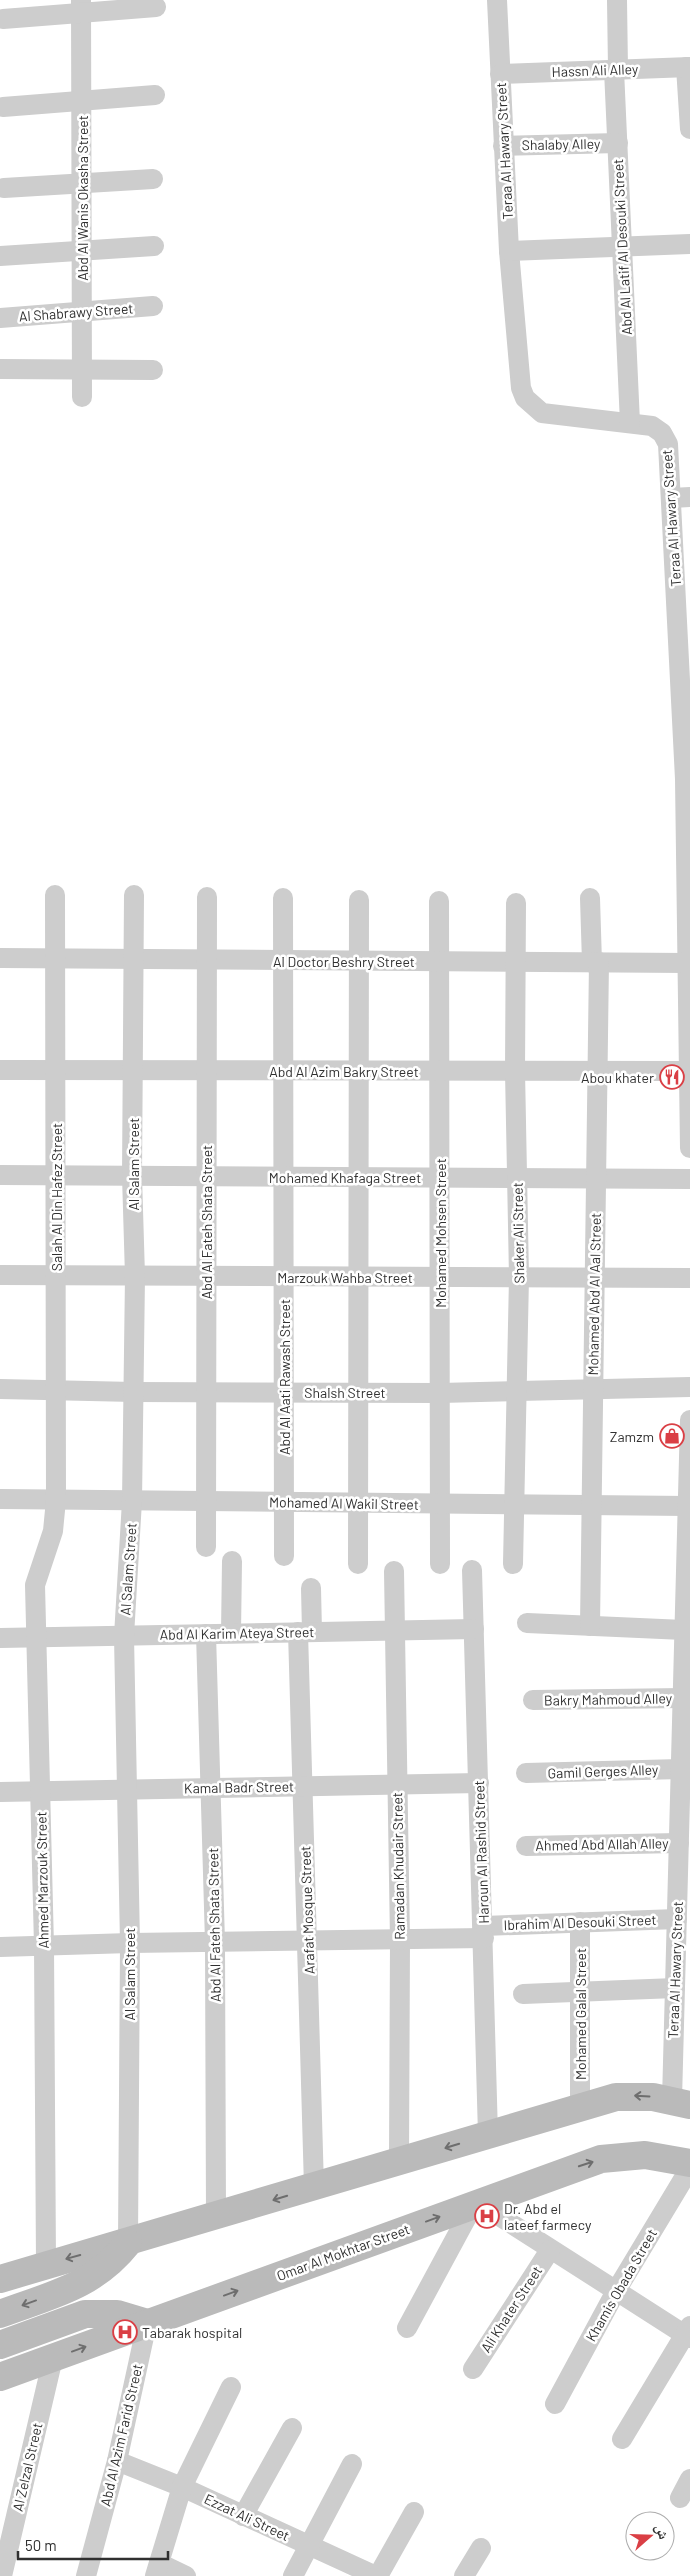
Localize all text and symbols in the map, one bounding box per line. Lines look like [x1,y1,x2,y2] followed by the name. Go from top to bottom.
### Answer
[551,60,639,80] street label: Hassn Ali Alley
[492,82,516,220] street label: Teraa Al Hawary Street
[74,115,91,281] street label: Abd Al Wanis Okasha Street
[522,135,601,153] street label: Shalaby Alley
[609,158,635,336] street label: Abd Al Latif Al Desouki Street
[18,300,134,324] street label: Al Shabrawy Street
[658,449,684,587] street label: Teraa Al Hawary Street
[273,953,415,970] street label: Al Doctor Beshry Street
[269,1063,419,1080] street label: Abd Al Azim Bakry Street
[659,1064,685,1090] restaurant icon: Abou khater
[581,1069,654,1086] place label: Abou khater
[125,1118,142,1210] street label: Al Salam Street
[48,1123,65,1271] street label: Salah Al Din Hafez Street
[198,1145,215,1299] street label: Abd Al Fateh Shata Street
[432,1158,449,1308] street label: Mohamed Mohsen Street
[269,1169,421,1186] street label: Mohamed Khafaga Street
[509,1182,527,1284] street label: Shaker Ali Street
[584,1213,604,1375] street label: Mohamed Abd Al Aal Street
[277,1269,413,1286] street label: Marzouk Wahba Street
[276,1299,293,1455] street label: Abd Al Aati Rawash Street
[304,1384,386,1401] street label: Shalsh Street
[659,1423,685,1449] shop icon: Zamzm
[610,1428,654,1445] place label: Zamzm
[269,1493,419,1513] street label: Mohamed Al Wakil Street
[116,1522,140,1616] street label: Al Salam Street
[159,1623,315,1643] street label: Abd Al Karim Ateya Street
[544,1689,673,1709] street label: Bakry Mahmoud Alley
[547,1761,659,1781] street label: Gamil Gerges Alley
[184,1778,294,1796] street label: Kamal Badr Street
[470,1780,492,1924] street label: Haroun Al Rashid Street
[388,1792,408,1940] street label: Ramadan Khudair Street
[32,1811,52,1949] street label: Ahmed Marzouk Street
[535,1834,669,1854] street label: Ahmed Abd Allah Alley
[296,1846,318,1974] street label: Arafat Mosque Street
[204,1848,224,2002] street label: Abd Al Fateh Shata Street
[664,1901,686,2039] street label: Teraa Al Hawary Street
[503,1911,657,1933] street label: Ibrahim Al Desouki Street
[121,1928,138,2020] street label: Al Salam Street
[572,1948,589,2080] street label: Mohamed Galal Street
[635,2091,651,2101] one-way arrow
[444,2141,460,2151] one-way arrow
[578,2159,593,2168] one-way arrow
[272,2193,288,2203] one-way arrow
[504,2200,592,2233] place label: Dr. Abd el lateef farmecy
[474,2203,500,2229] hospital icon: Dr. Abd el lateef farmecy
[425,2214,440,2223] one-way arrow
[274,2220,412,2284] street label: Omar Al Mokhtar Street
[582,2226,660,2344] street label: Khamis Obada Street
[66,2253,82,2262] one-way arrow
[477,2263,545,2355] street label: Ali Khater Street
[223,2288,238,2297] one-way arrow
[21,2299,37,2308] one-way arrow
[112,2319,138,2345] hospital icon: Tabarak hospital
[142,2324,242,2341] place label: Tabarak hospital
[70,2344,86,2353] one-way arrow
[96,2362,146,2508] street label: Abd Al Azim Farid Street
[9,2421,45,2513] street label: Al Zelzal Street
[202,2490,292,2544] street label: Ezzat Ali Street
[625,2511,675,2561] north arrow
[651,2521,673,2542] text: ش
[18,2528,168,2560] scale bar
[25,2536,57,2554] text: 50 m

